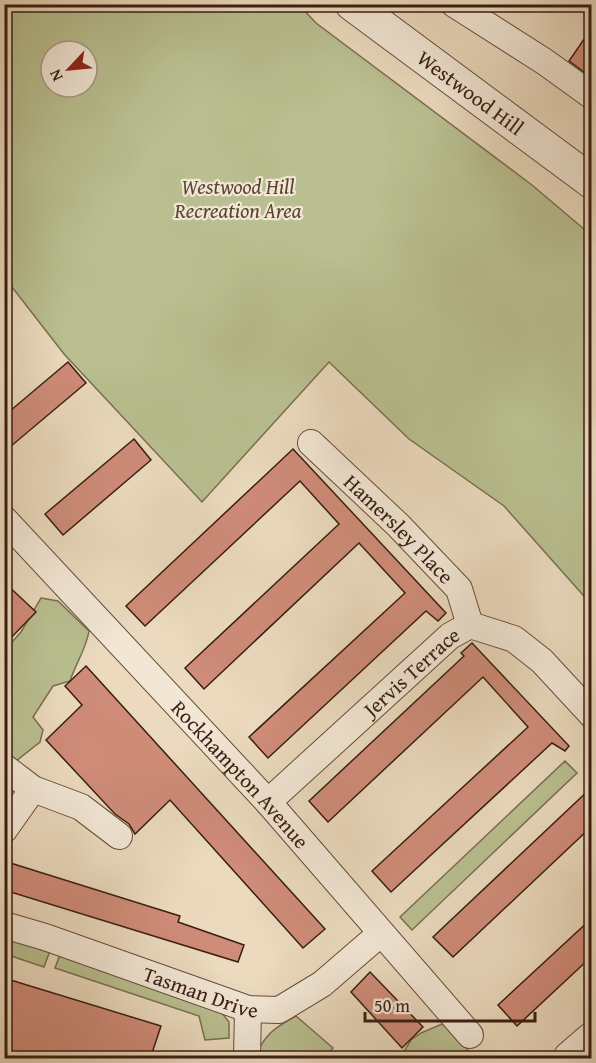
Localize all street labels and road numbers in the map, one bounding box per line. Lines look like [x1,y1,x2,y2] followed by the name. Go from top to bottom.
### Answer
[411,42,531,142] street label: Westwood Hill
[337,466,462,591] street label: Hamersley Place
[354,618,465,726] street label: Jervis Terrace
[165,693,317,855] street label: Rockhampton Avenue
[139,958,258,1025] street label: Tasman Drive

